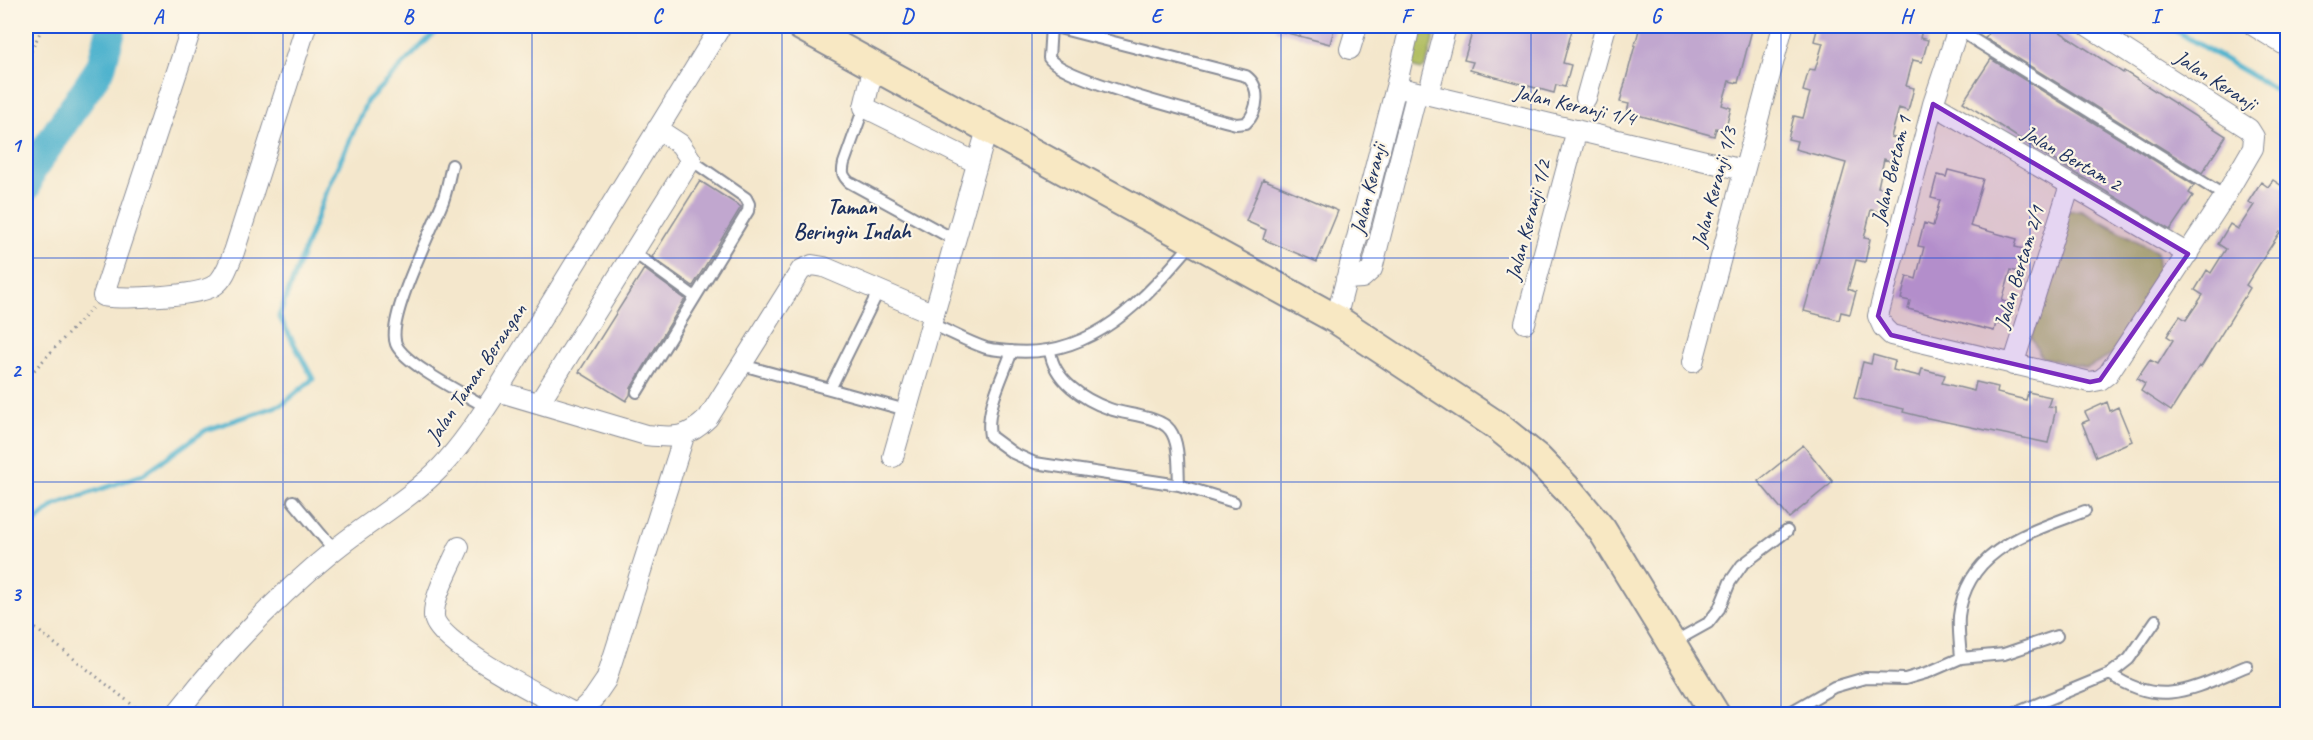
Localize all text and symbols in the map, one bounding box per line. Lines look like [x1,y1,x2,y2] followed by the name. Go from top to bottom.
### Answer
[153,4,165,29] text: A
[403,4,415,29] text: B
[652,4,664,29] text: C
[901,4,915,29] text: D
[1151,4,1165,29] text: E
[1401,4,1415,29] text: F
[1651,4,1664,29] text: G
[1900,4,1915,29] text: H
[2151,4,2164,29] text: I
[2169,43,2265,118] street label: Jalan Keranji
[1511,78,1641,132] street label: Jalan Keranji 1/4
[1865,112,1917,228] street label: Jalan Bertam 1
[2017,119,2128,198] street label: Jalan Bertam 2
[1685,122,1743,251] street label: Jalan Keranji 1/3
[12,133,23,158] text: 1
[1344,138,1393,238] street label: Jalan Keranji
[1499,155,1557,284] street label: Jalan Keranji 1/2
[793,193,912,246] district label: Taman Beringin Indah
[1988,201,2050,332] street label: Jalan Bertam 2/1
[419,298,533,449] street label: Jalan Taman Berangan
[12,358,23,383] text: 2
[12,582,23,607] text: 3

